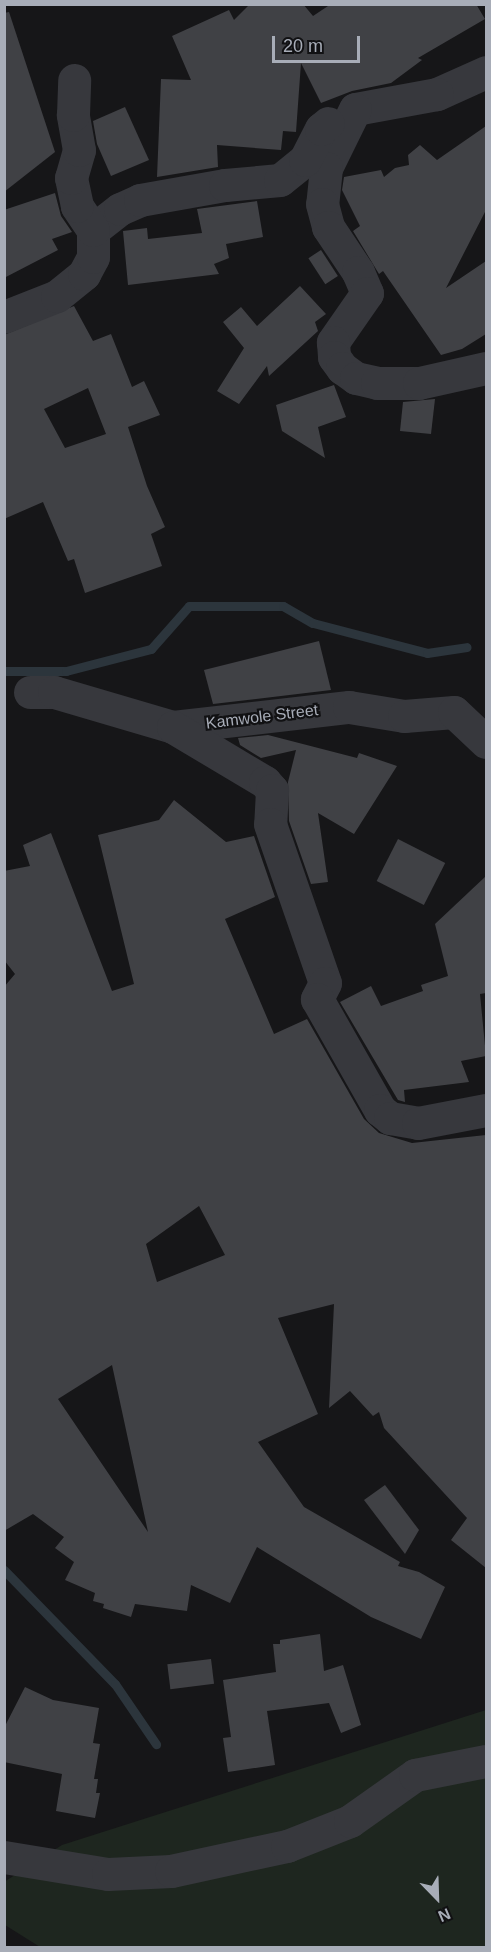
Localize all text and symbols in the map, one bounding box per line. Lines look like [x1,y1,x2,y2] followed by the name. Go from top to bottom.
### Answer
[275,24,364,62] scale bar
[283,36,323,56] text: 20 m
[205,701,319,733] street label: Kamwole Street
[407,1868,467,1928] north arrow
[436,1905,453,1925] text: N

